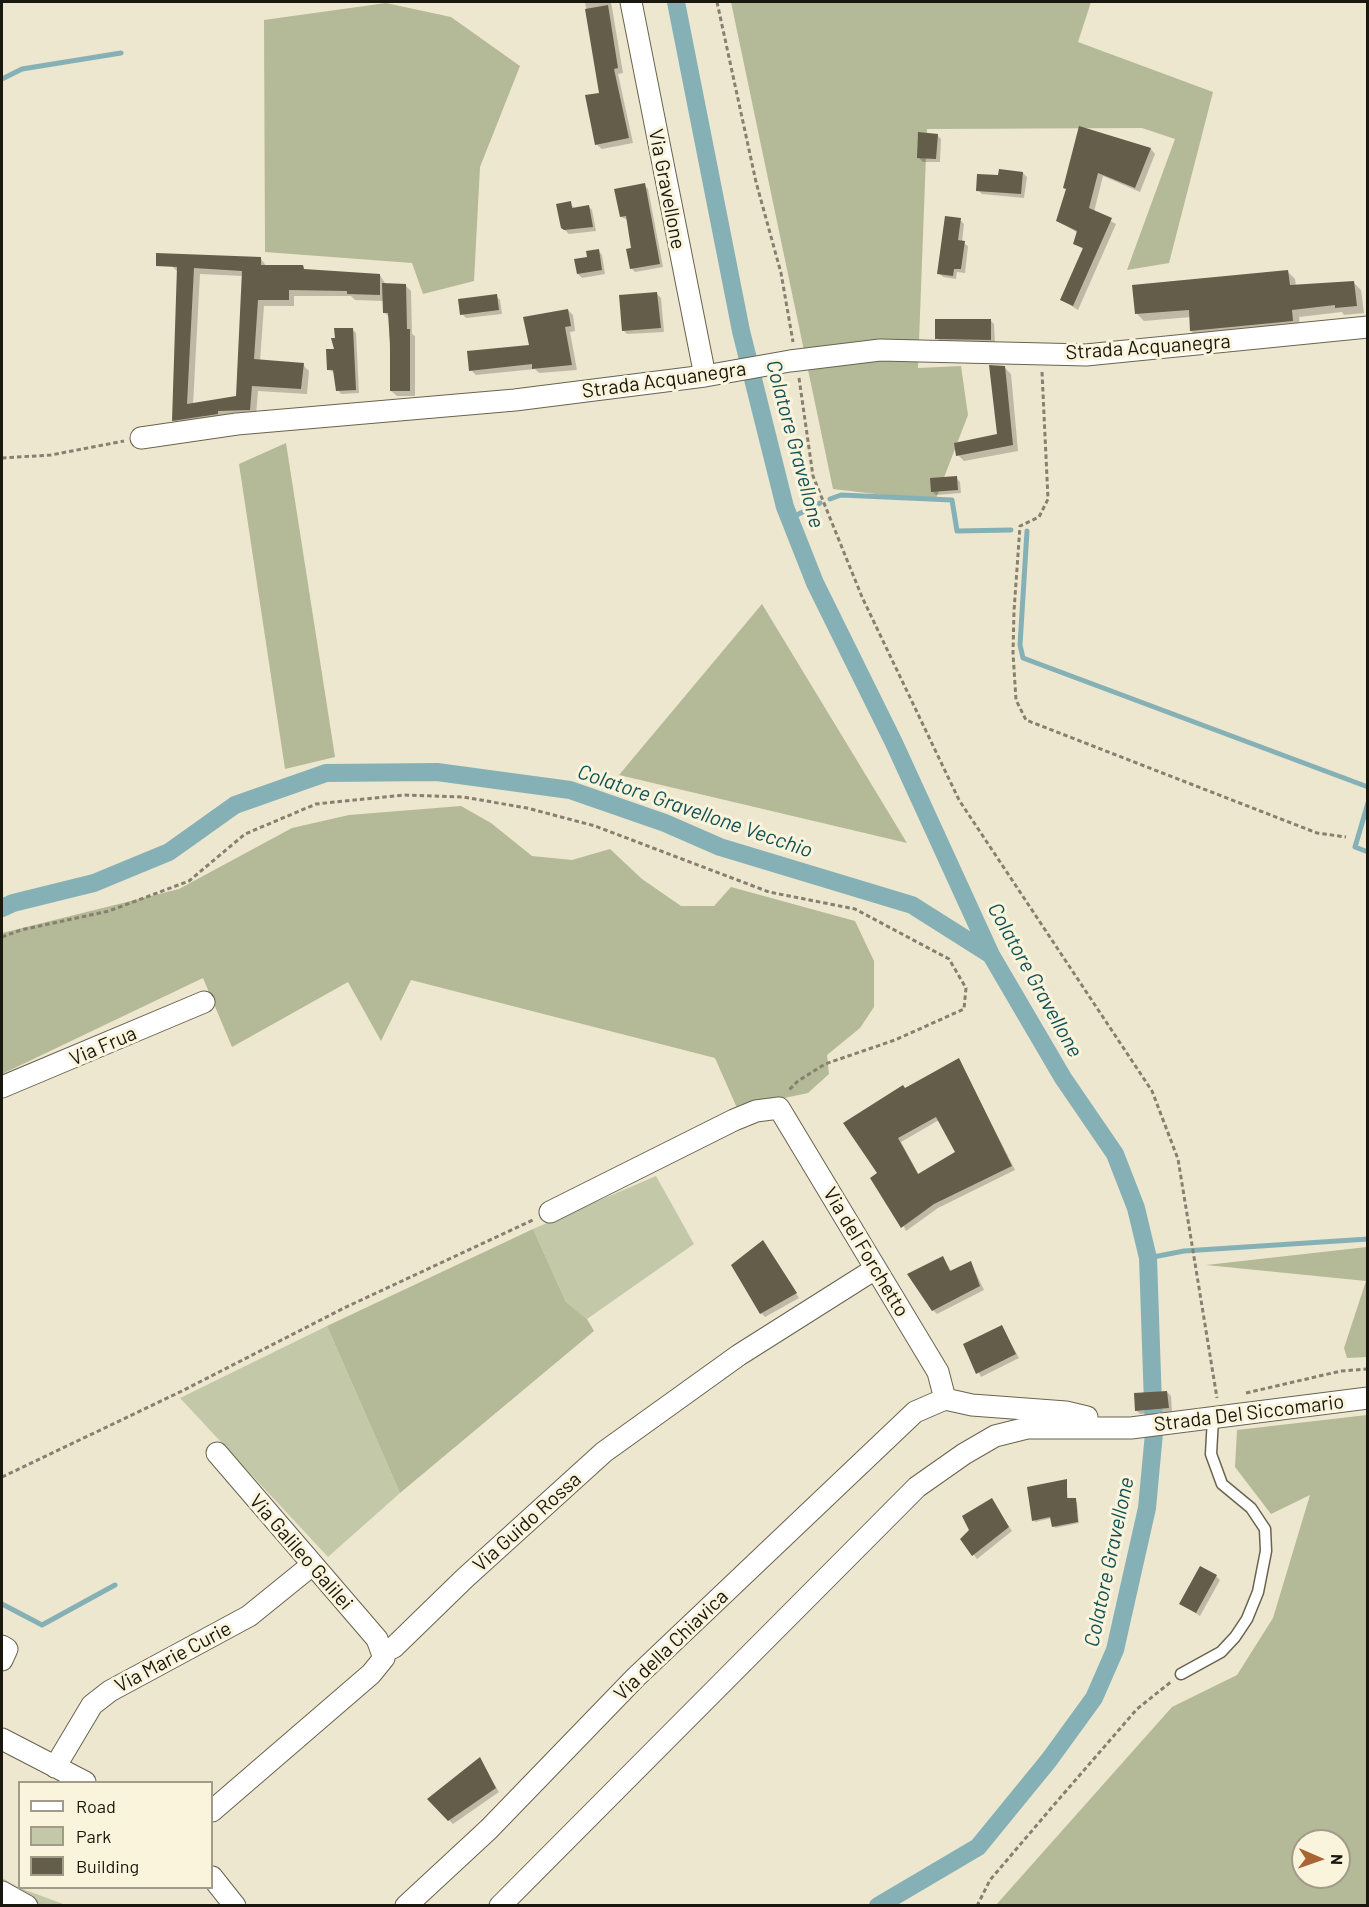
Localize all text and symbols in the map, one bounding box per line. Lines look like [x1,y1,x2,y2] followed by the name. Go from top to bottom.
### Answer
[644,127,690,251] street label: Via Gravellone
[1065,329,1231,365] street label: Strada Acquanegra
[580,357,748,403] street label: Strada Acquanegra
[760,357,830,531] water label: Colatore Gravellone
[574,759,816,863] water label: Colatore Gravellone Vecchio
[982,898,1088,1062] water label: Colatore Gravellone
[66,1021,140,1071] street label: Via Frua
[818,1183,914,1321] street label: Via del Forchetto
[1152,1389,1346,1437] street label: Strada Del Siccomario
[468,1467,586,1577] street label: Via Guido Rossa
[1079,1475,1139,1649] water label: Colatore Gravellone
[244,1489,358,1615] street label: Via Galileo Galilei
[609,1584,733,1706] street label: Via della Chiavica
[111,1616,235,1698] street label: Via Marie Curie
[18,1781,213,1889] legend
[76,1795,116,1817] text: Road
[76,1825,111,1847] text: Park
[1291,1829,1351,1889] north arrow
[1328,1854,1347,1865] text: N
[76,1855,139,1877] text: Building

